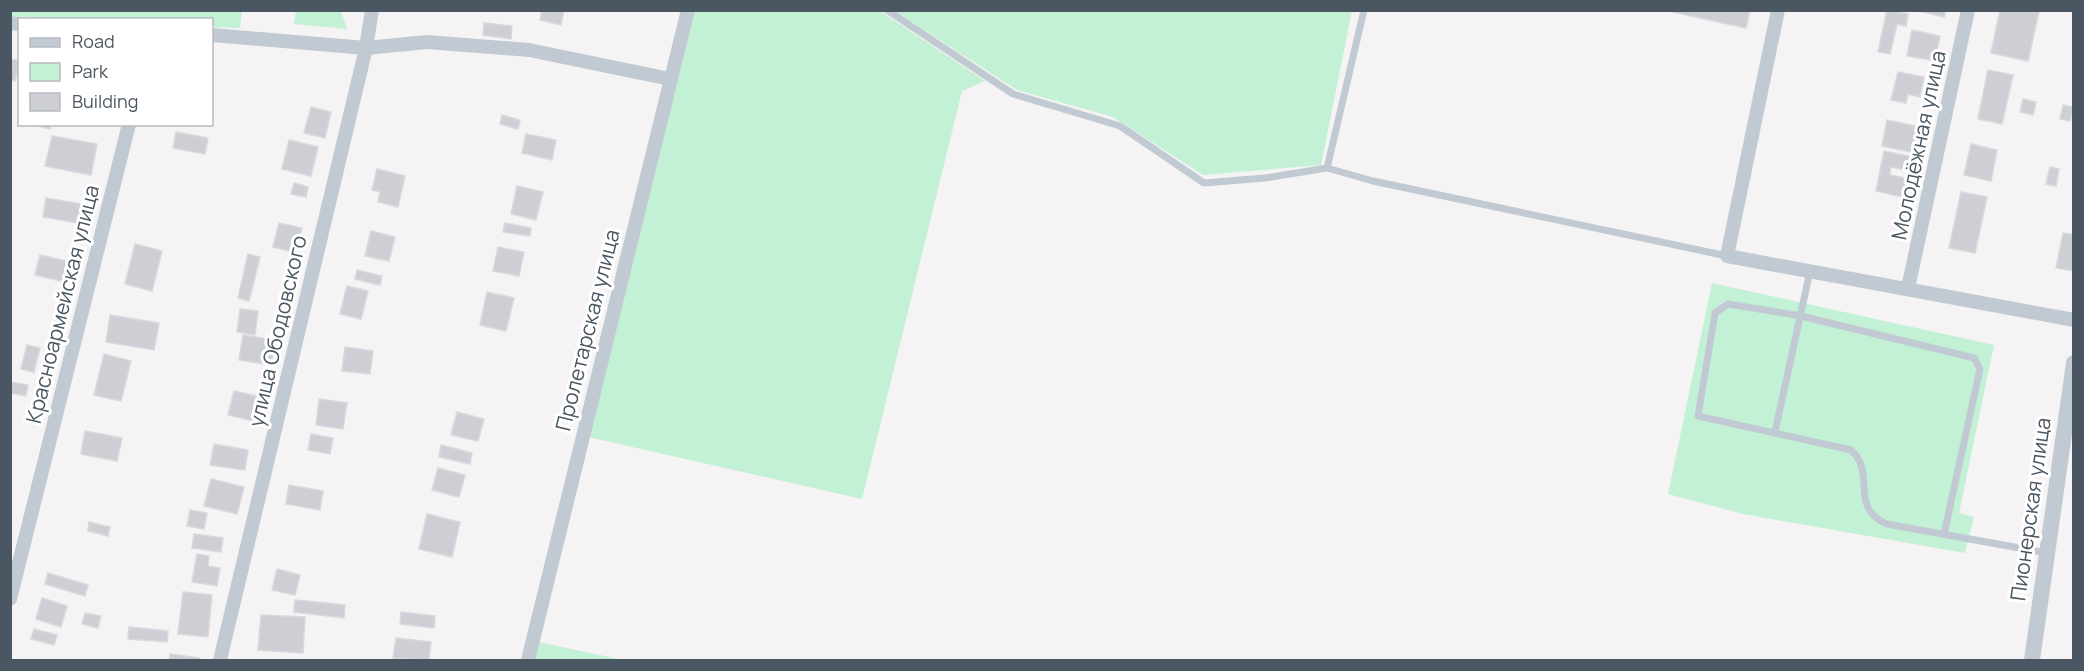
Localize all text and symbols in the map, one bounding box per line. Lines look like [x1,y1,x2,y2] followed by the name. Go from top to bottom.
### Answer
[18,18,213,126] legend
[72,29,115,53] text: Road
[1884,48,1952,242] street label: Молодёжная улица
[72,59,109,83] text: Park
[72,89,138,113] text: Building
[19,182,105,426] street label: Красноармейская улица
[548,226,626,434] street label: Пролетарская улица
[241,232,313,430] street label: улица Ободовского
[2003,416,2057,602] street label: Пионерская улица

